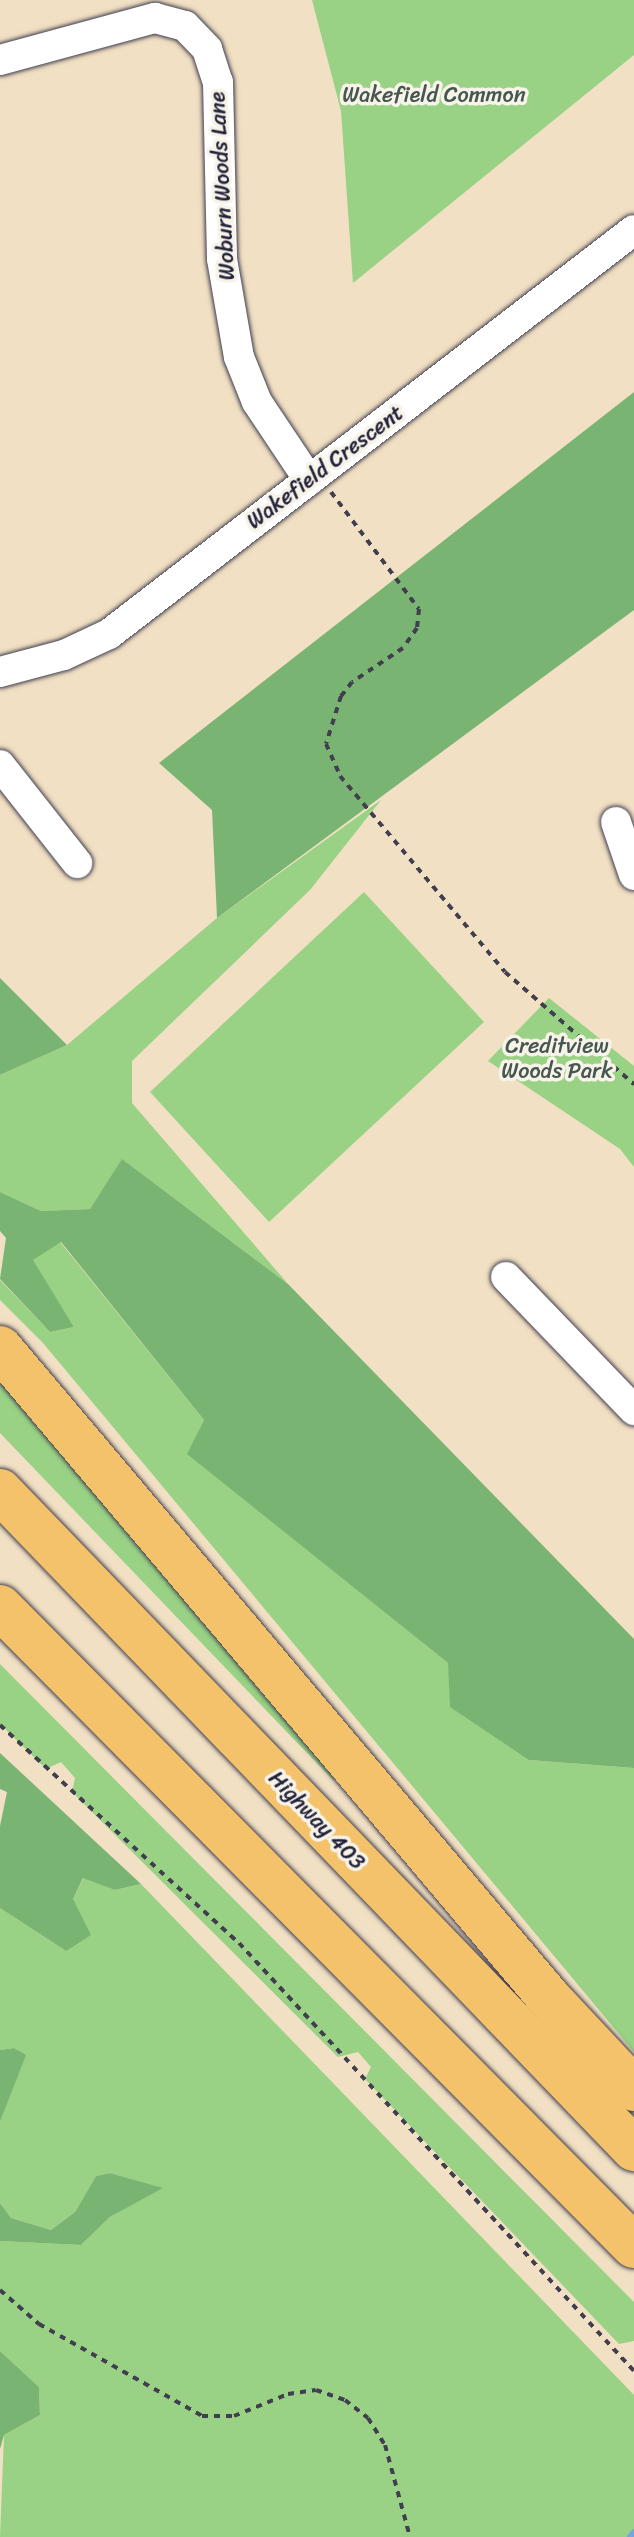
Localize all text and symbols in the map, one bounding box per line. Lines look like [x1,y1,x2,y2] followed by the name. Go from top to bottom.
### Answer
[342,82,526,108] park label: Wakefield Common
[204,91,240,281] street label: Woburn Woods Lane
[241,399,409,535] street label: Wakefield Crescent
[501,1032,613,1084] park label: Creditview Woods Park
[263,1765,371,1875] street label: Highway 403

